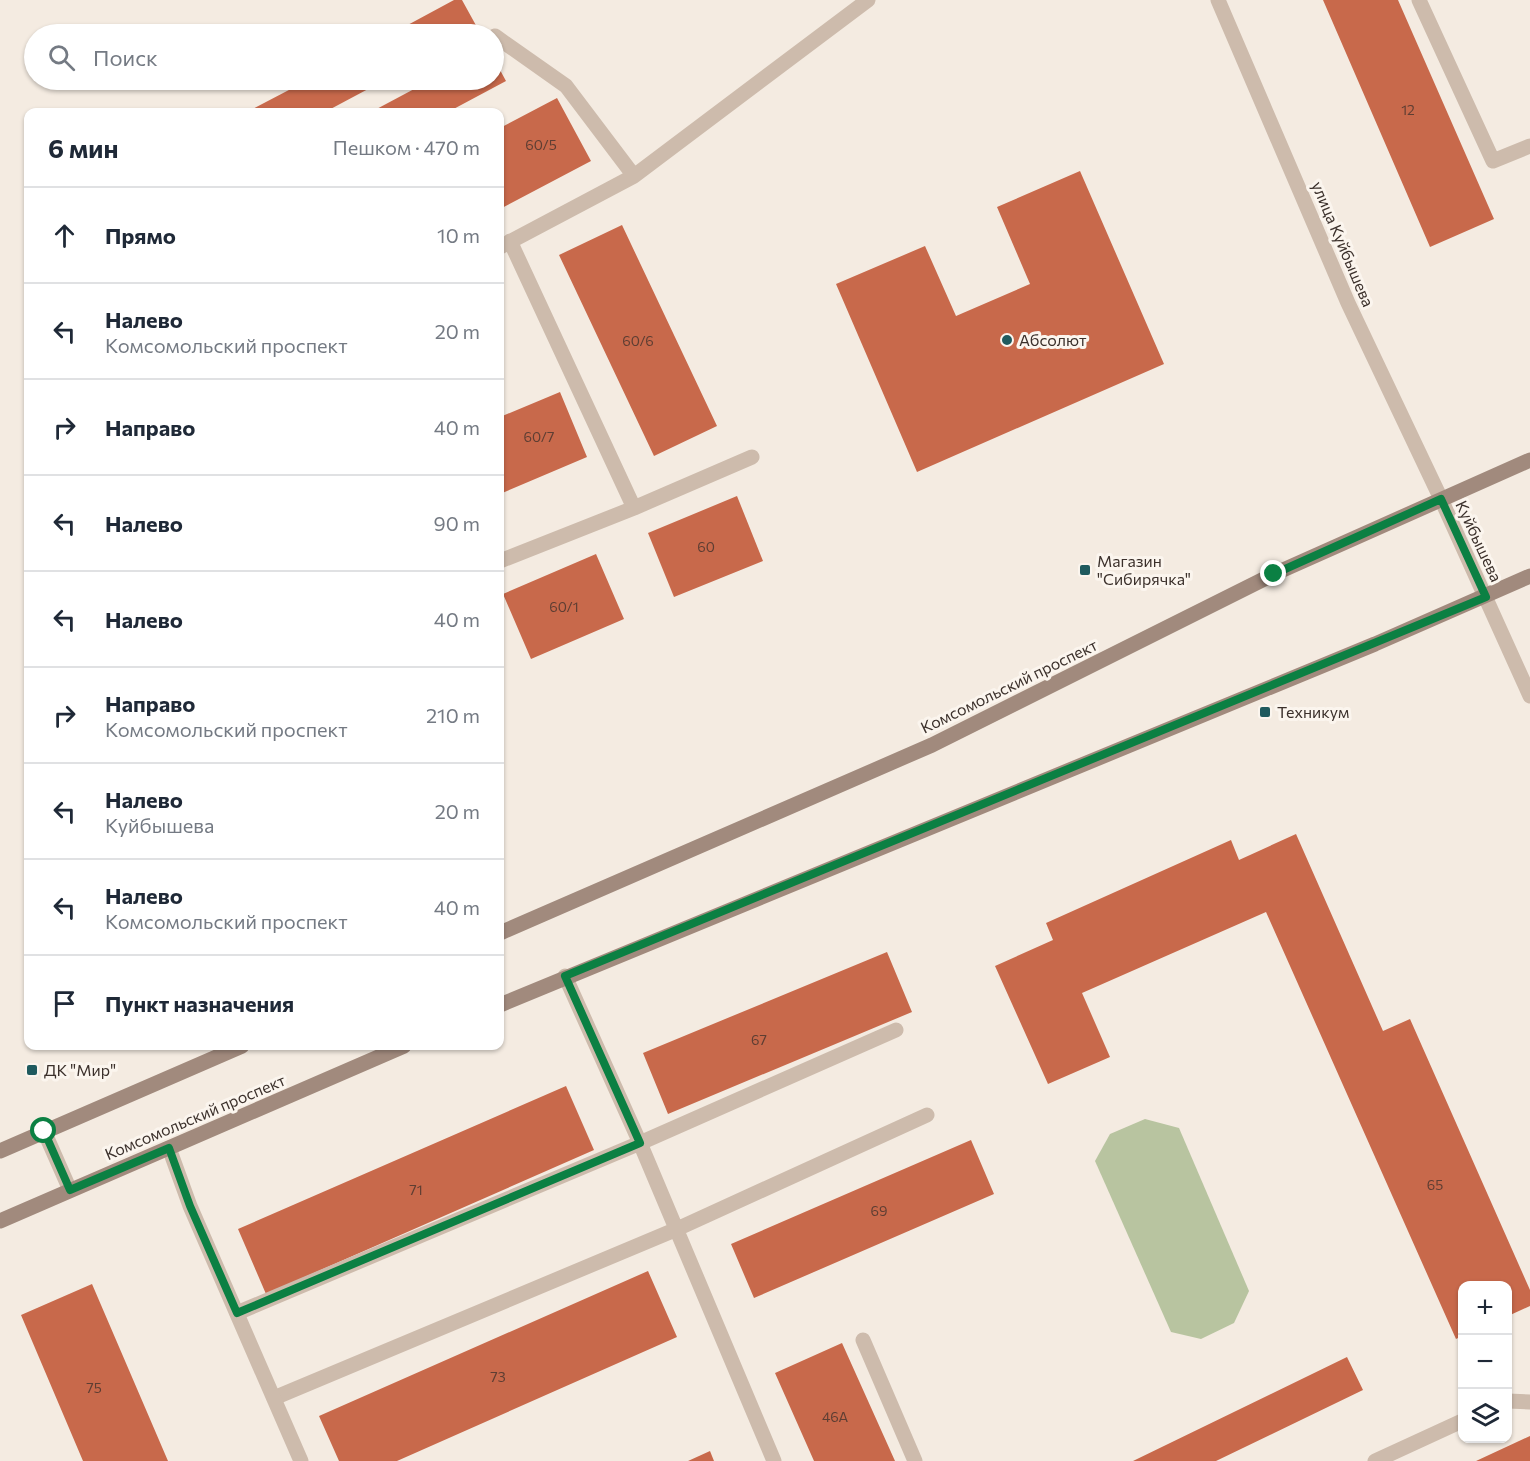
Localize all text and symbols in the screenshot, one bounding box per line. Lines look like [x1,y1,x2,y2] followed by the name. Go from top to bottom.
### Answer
[24,24,504,90] search box
[45,41,78,74] icon: search
[93,44,158,71] text: Поиск
[1401,101,1415,118] house number: 12
[48,132,118,163] text: 6 мин
[333,135,480,159] text: Пешком · 470 m
[525,136,557,153] house number: 60/5
[1308,178,1378,309] street label: улица Куйбышева
[48,219,81,252] icon: ahead
[105,222,176,249] text: Прямо
[437,223,480,247] text: 10 m
[105,306,183,333] text: Налево
[48,315,81,348] icon: left
[435,319,480,343] text: 20 m
[1019,330,1087,349] place label: Абсолют
[622,332,654,349] house number: 60/6
[105,333,348,357] text: Комсомольский проспект
[1000,333,1014,347] marker: Абсолют
[48,411,81,444] icon: right
[105,414,195,441] text: Направо
[434,415,480,439] text: 40 m
[524,428,554,445] house number: 60/7
[1452,497,1507,584] street label: Куйбышева
[48,507,81,540] icon: left
[105,510,183,537] text: Налево
[434,511,480,535] text: 90 m
[697,538,715,555] house number: 60
[1097,551,1191,588] place label: Магазин "Сибирячка"
[1260,560,1286,586] route end
[1078,563,1092,577] marker: Магазин "Сибирячка"
[549,598,579,615] house number: 60/1
[48,603,81,636] icon: left
[105,606,183,633] text: Налево
[434,607,480,631] text: 40 m
[917,634,1101,737] street label: Комсомольский проспект
[105,690,195,717] text: Направо
[48,699,81,732] icon: right
[1277,702,1349,721] place label: Техникум
[426,703,480,727] text: 210 m
[1258,705,1272,719] marker: Техникум
[105,717,348,741] text: Комсомольский проспект
[105,786,183,813] text: Налево
[48,795,81,828] icon: left
[435,799,480,823] text: 20 m
[105,813,214,837] text: Куйбышева
[105,882,183,909] text: Налево
[48,891,81,924] icon: left
[434,895,480,919] text: 40 m
[105,909,348,933] text: Комсомольский проспект
[48,987,81,1020] icon: arrive
[105,990,294,1017] text: Пункт назначения
[751,1031,767,1048] house number: 67
[44,1060,116,1079] place label: ДК "Мир"
[25,1063,39,1077] marker: ДК "Мир"
[102,1070,288,1163] street label: Комсомольский проспект
[30,1117,56,1143] route start
[1427,1176,1443,1193] house number: 65
[409,1181,423,1198] house number: 71
[871,1202,887,1219] house number: 69
[1458,1281,1512,1443] map controls
[1458,1281,1512,1335] button: +
[1458,1335,1512,1389] button: −
[490,1368,506,1385] house number: 73
[86,1379,102,1396] house number: 75
[1458,1389,1512,1443] button: layers
[822,1408,848,1425] house number: 46А

